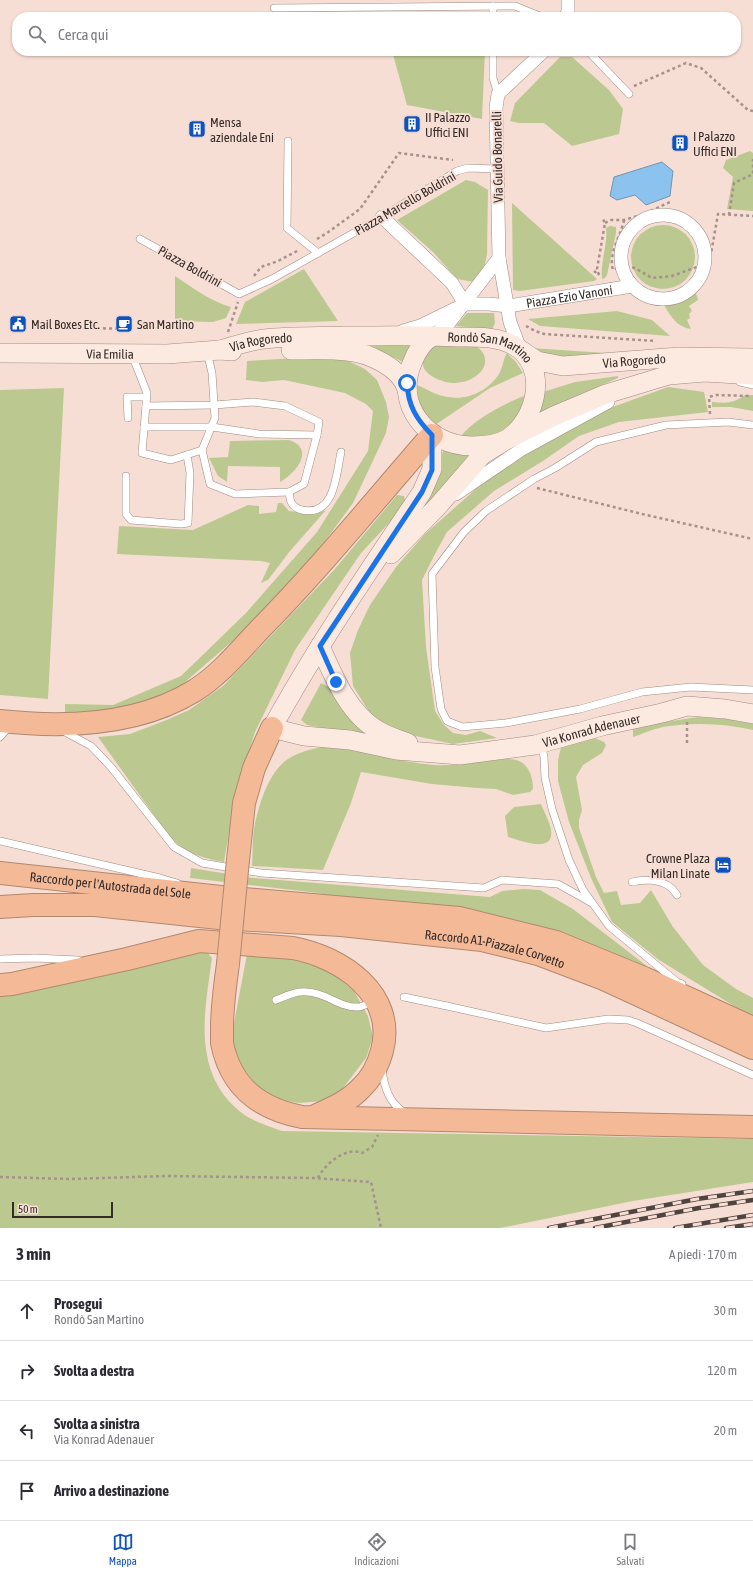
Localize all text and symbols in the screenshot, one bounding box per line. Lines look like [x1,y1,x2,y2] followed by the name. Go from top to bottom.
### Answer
[12,12,741,56] search box
[26,23,48,45] icon: search
[58,26,108,43] text: Cerca qui
[425,110,470,140] place label: II Palazzo Uffici ENI
[489,111,506,203] street label: Via Guido Bonarelli
[402,114,422,134] building icon: II Palazzo Uffici ENI
[210,115,274,145] place label: Mensa aziendale Eni
[187,119,207,139] building icon: Mensa aziendale Eni
[693,129,737,159] place label: I Palazzo Uffici ENI
[670,133,690,153] building icon: I Palazzo Uffici ENI
[352,168,458,238] street label: Piazza Marcello Boldrini
[155,243,224,290] street label: Piazza Boldrini
[525,282,614,311] street label: Piazza Ezio Vanoni
[8,314,28,334] public building icon: Mail Boxes Etc.
[114,314,134,334] cafe icon: San Martino
[31,317,100,332] place label: Mail Boxes Etc.
[137,317,194,332] place label: San Martino
[228,330,293,355] street label: Via Rogoredo
[447,330,536,366] street label: Rondò San Martino
[86,347,134,362] street label: Via Emilia
[602,351,666,371] street label: Via Rogoredo
[398,374,416,392] route start
[327,673,345,691] route end
[541,711,642,751] street label: Via Konrad Adenauer
[646,851,710,881] place label: Crowne Plaza Milan Linate
[713,855,733,875] hotel icon: Crowne Plaza Milan Linate
[29,869,192,902] street label: Raccordo per l'Autostrada del Sole
[424,927,567,971] street label: Raccordo A1-Piazzale Corvetto
[12,1200,113,1219] scale bar
[18,1203,38,1215] text: 50 m
[16,1244,51,1264] text: 3 min
[669,1247,737,1262] text: A piedi · 170 m
[54,1295,102,1312] text: Prosegui
[16,1300,38,1322] icon: ahead
[714,1303,737,1318] text: 30 m
[54,1312,144,1327] text: Rondò San Martino
[16,1360,38,1382] icon: right
[54,1362,134,1379] text: Svolta a destra
[708,1363,737,1378] text: 120 m
[54,1415,140,1432] text: Svolta a sinistra
[16,1420,38,1442] icon: left
[714,1423,737,1438] text: 20 m
[54,1432,154,1447] text: Via Konrad Adenauer
[16,1480,38,1502] icon: arrive
[54,1482,169,1499] text: Arrivo a destinazione
[109,1531,137,1567] tab: Mappa
[354,1531,399,1567] tab: Indicazioni
[616,1531,644,1567] tab: Salvati

